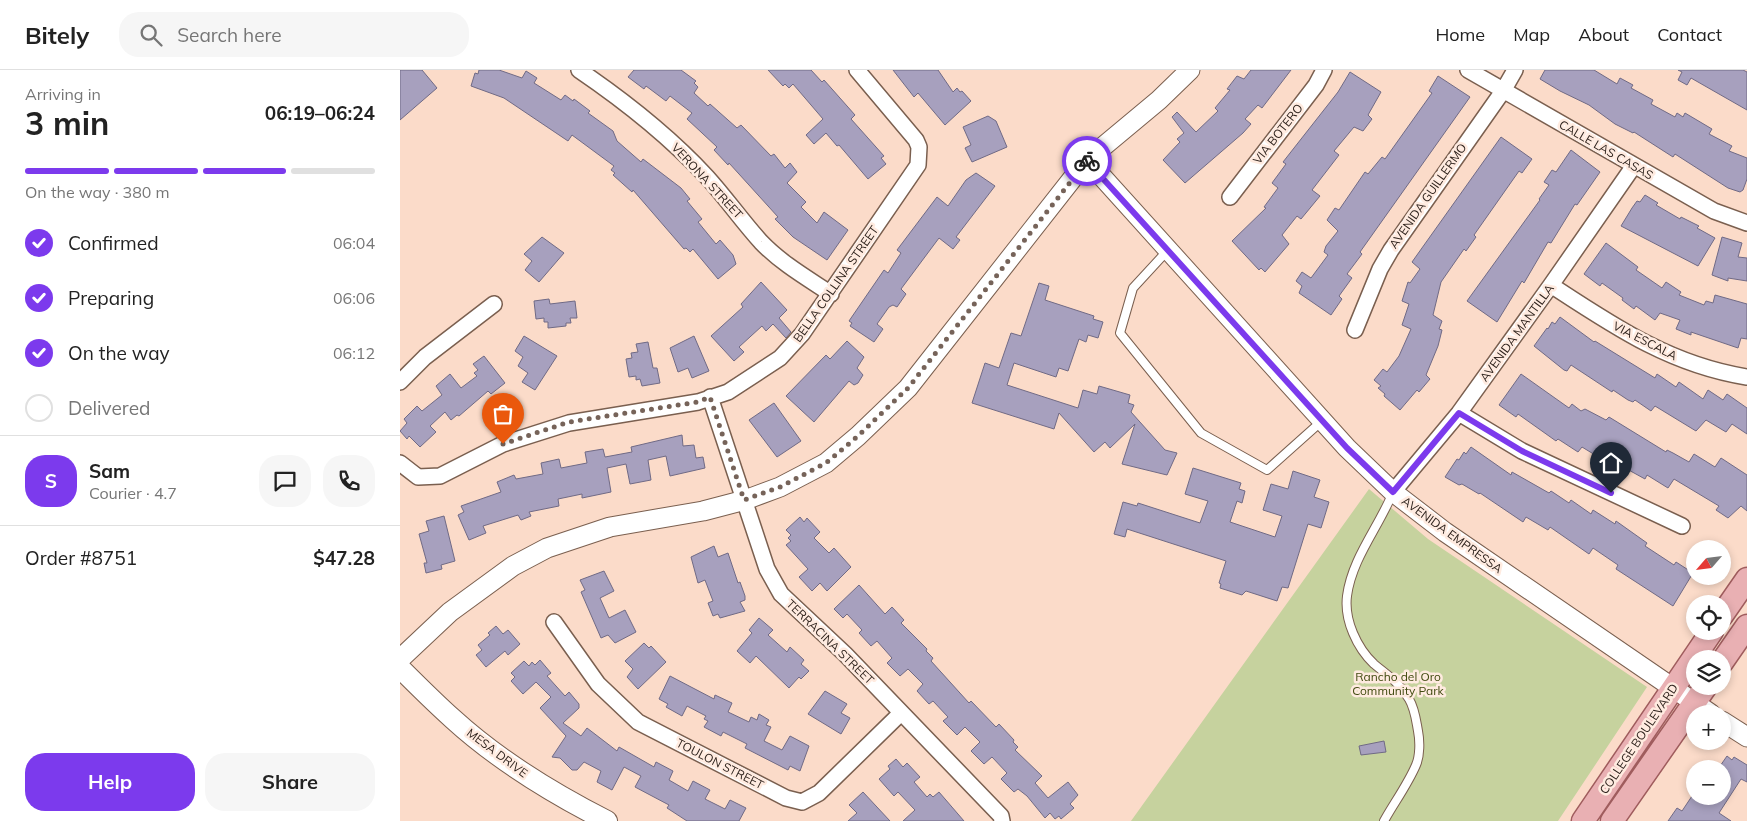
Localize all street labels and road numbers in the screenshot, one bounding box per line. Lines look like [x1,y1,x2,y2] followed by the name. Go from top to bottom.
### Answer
[1249,101,1306,167] street label: VIA BOTERO
[1557,117,1656,183] street label: CALLE LAS CASAS
[668,140,747,222] street label: VERONA STREET
[1386,140,1470,251] street label: AVENIDA GUILLERMO
[790,222,882,345] street label: BELLA COLLINA STREET
[1476,281,1557,384] street label: AVENIDA MANTILLA
[1611,318,1680,363] street label: VIA ESCALA
[1399,493,1506,576] street label: AVENIDA EMPRESSA
[784,596,878,688] street label: TERRACINA STREET
[1596,681,1681,797] street label: COLLEGE BOULEVARD
[464,725,531,780] street label: MESA DRIVE
[674,735,767,792] street label: TOULON STREET

